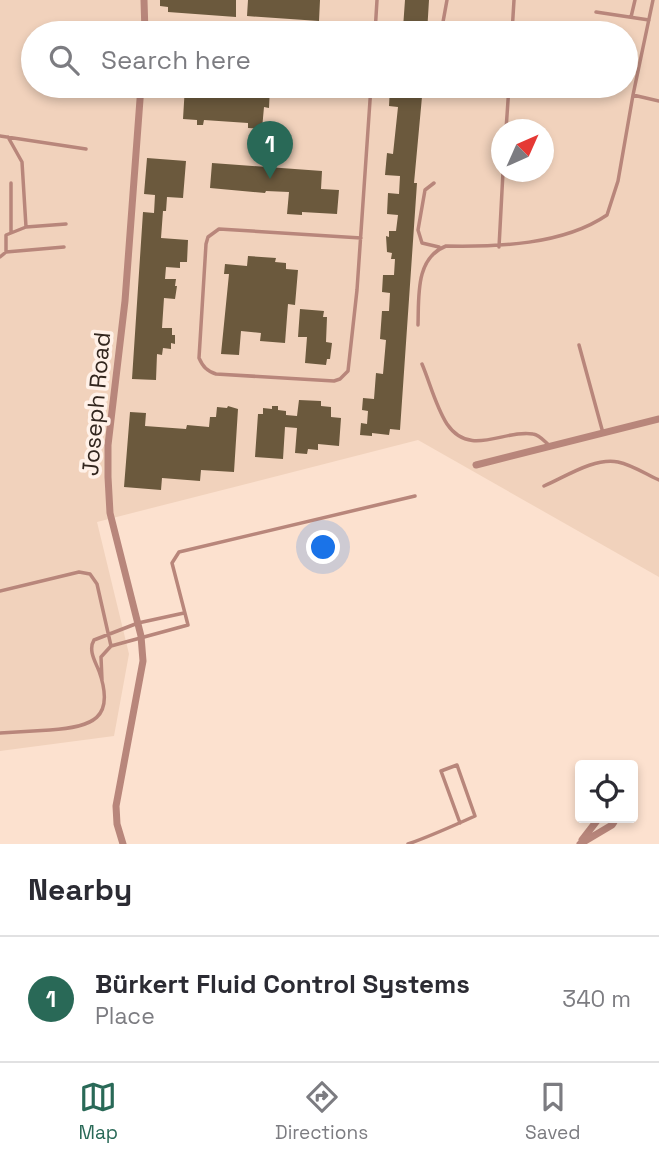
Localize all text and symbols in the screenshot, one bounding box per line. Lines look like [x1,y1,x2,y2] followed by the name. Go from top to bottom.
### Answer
[21,21,638,98] search box
[45,41,83,79] icon: search
[101,43,251,77] text: Search here
[491,119,554,182] north arrow
[247,121,293,179] pin: 1
[75,331,117,477] street label: Joseph Road
[306,530,340,564] your location
[575,760,638,823] map controls
[575,760,638,823] button: locate
[28,870,132,909] text: Nearby
[95,967,470,1001] text: Bürkert Fluid Control Systems
[46,984,56,1014] text: 1
[562,984,631,1014] text: 340 m
[95,1001,155,1031] text: Place
[78,1078,118,1145] tab: Map
[275,1078,368,1145] tab: Directions
[525,1078,581,1145] tab: Saved

